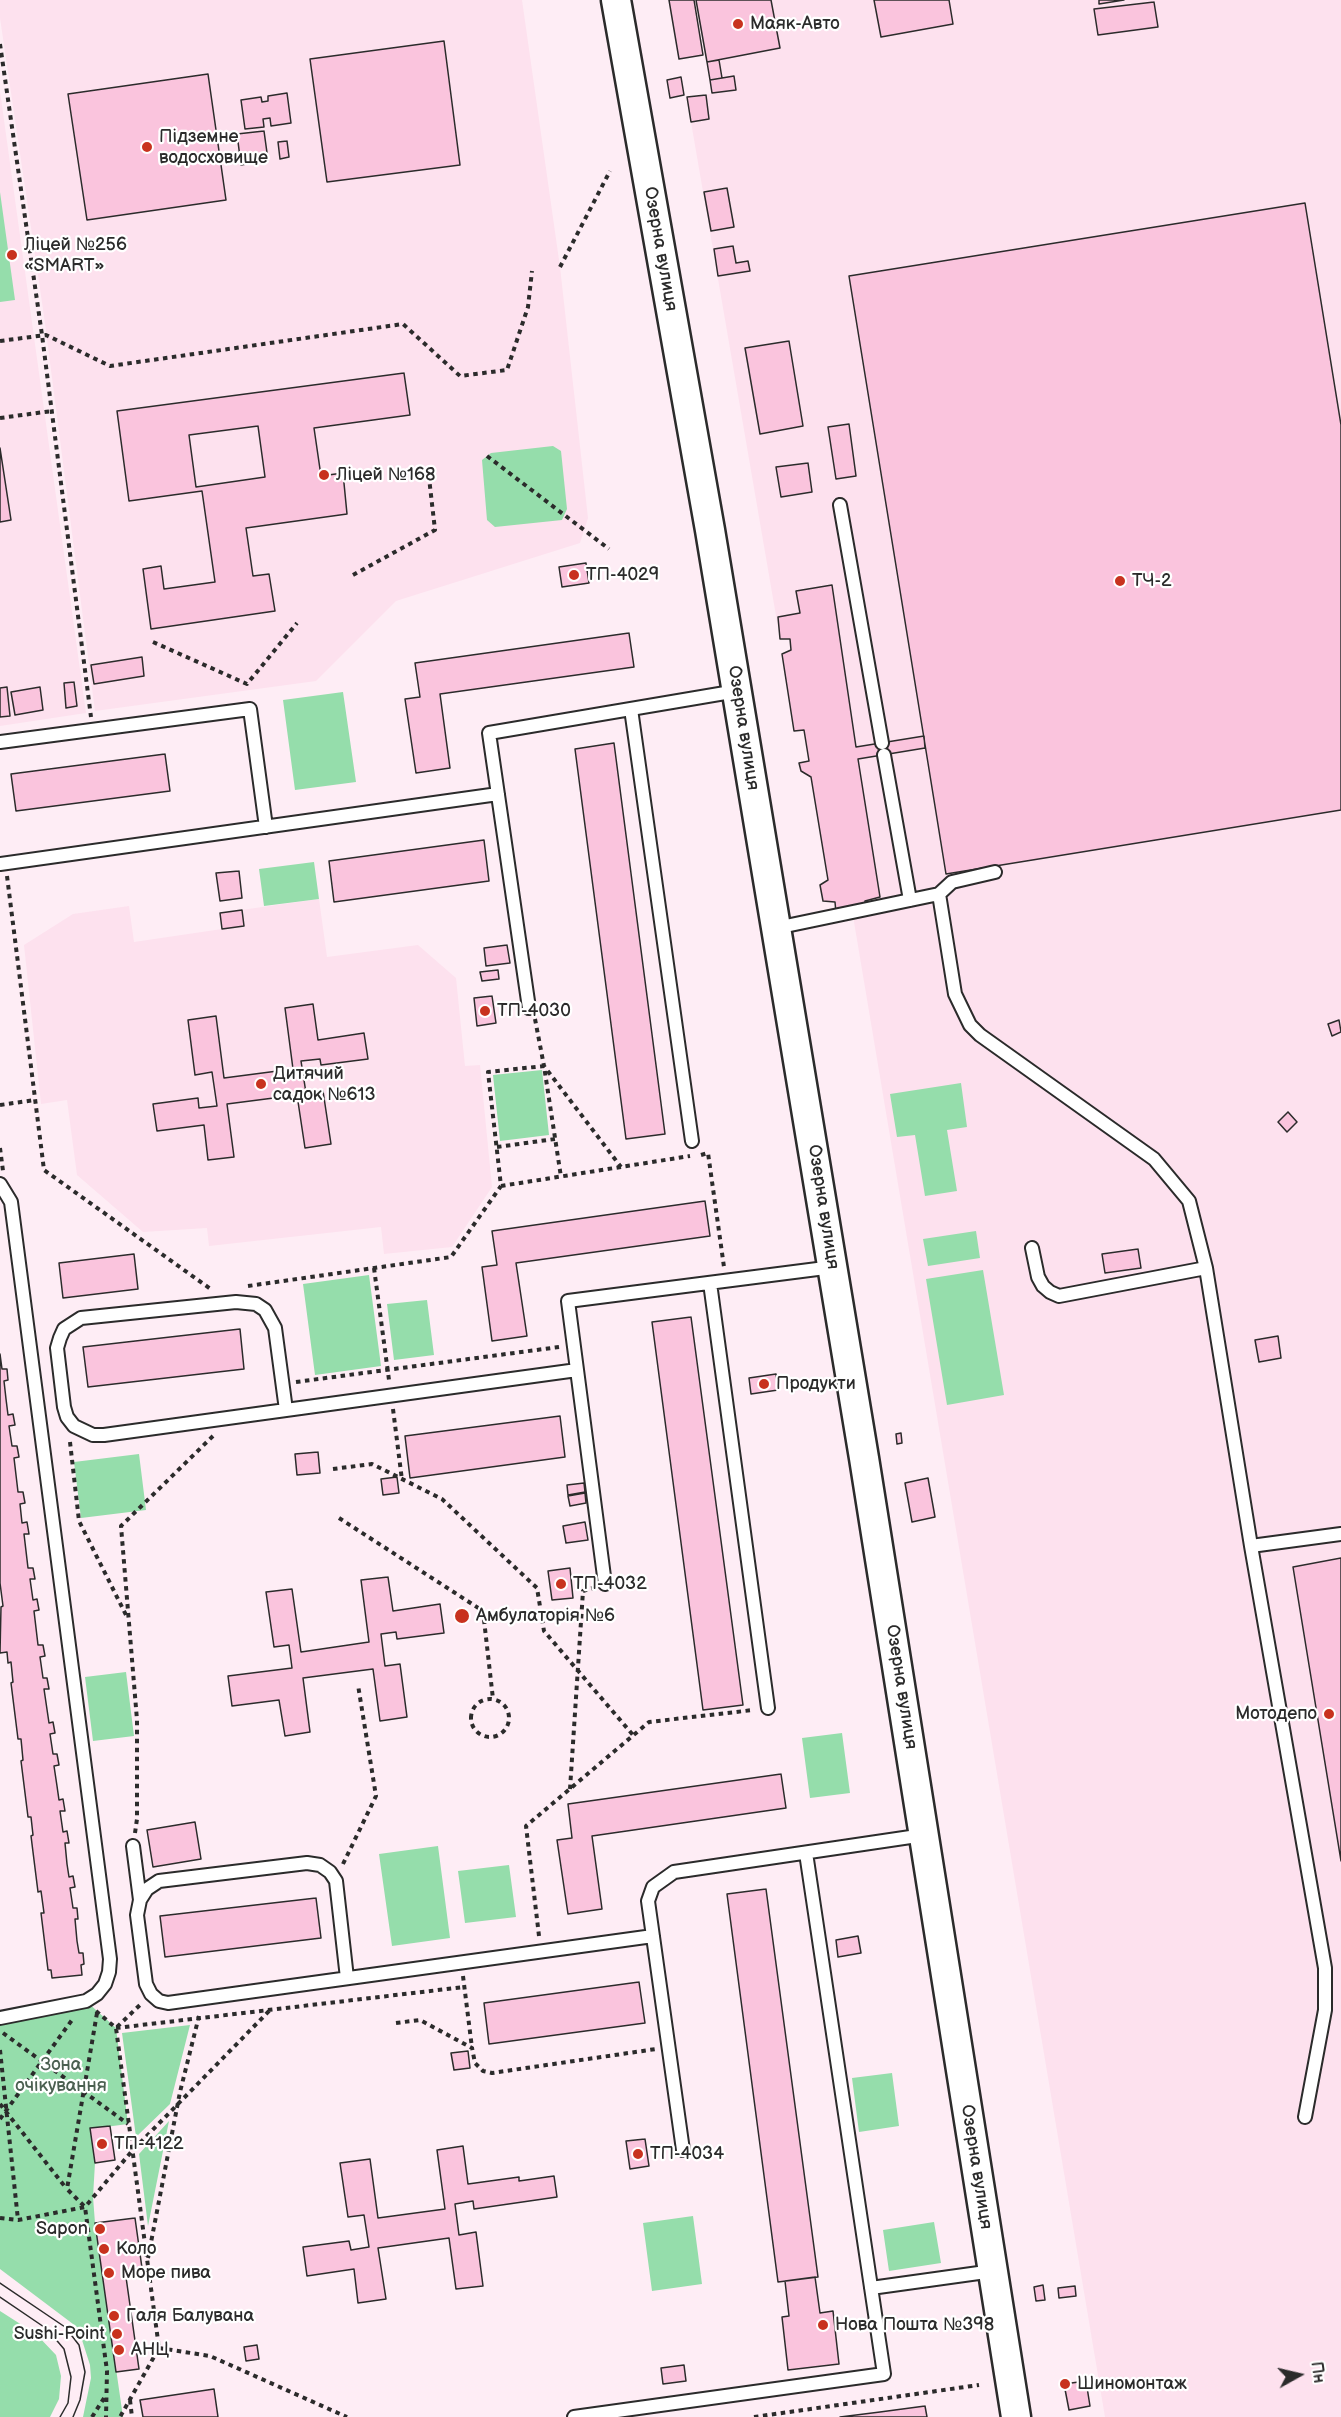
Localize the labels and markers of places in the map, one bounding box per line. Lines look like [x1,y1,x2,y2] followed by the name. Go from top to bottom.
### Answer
[750,13,840,35] place label: Маяк-Авто
[731,17,745,31] marker: Маяк-Авто
[159,126,268,168] place label: Підземне водосховище
[140,140,154,154] marker: Підземне водосховище
[24,234,127,276] place label: Ліцей №256 «SMART»
[5,248,19,262] marker: Ліцей №256 «SMART»
[336,464,435,486] place label: Ліцей №168
[317,468,331,482] marker: Ліцей №168
[586,564,659,586] place label: ТП-4029
[567,568,581,582] marker: ТП-4029
[1132,570,1172,592] place label: ТЧ-2
[1113,574,1127,588] marker: ТЧ-2
[497,1000,571,1022] place label: ТП-4030
[478,1004,492,1018] marker: ТП-4030
[273,1063,376,1106] place label: Дитячий садок №613
[254,1077,268,1091] marker: Дитячий садок №613
[776,1373,856,1395] place label: Продукти
[757,1377,771,1391] marker: Продукти
[573,1573,647,1595] place label: ТП-4032
[554,1577,568,1591] marker: ТП-4032
[476,1605,615,1627] place label: Амбулаторія №6
[453,1607,471,1625] marker: Амбулаторія №6
[1235,1703,1317,1725] place label: Мотодепо
[1322,1707,1336,1721] marker: Мотодепо
[114,2133,184,2155] place label: ТП-4122
[95,2137,109,2151] marker: ТП-4122
[650,2143,724,2165] place label: ТП-4034
[631,2147,645,2161] marker: ТП-4034
[36,2218,88,2240] place label: Sapon
[93,2222,107,2236] marker: Sapon
[116,2238,156,2260] place label: Коло
[97,2242,111,2256] marker: Коло
[121,2262,211,2284] place label: Море пива
[102,2266,116,2280] marker: Море пива
[126,2305,254,2327] place label: Галя Балувана
[107,2309,121,2323] marker: Галя Балувана
[835,2314,994,2336] place label: Нова Пошта №398
[816,2318,830,2332] marker: Нова Пошта №398
[14,2323,105,2345] place label: Sushi-Point
[110,2327,124,2341] marker: Sushi-Point
[131,2339,169,2361] place label: АНЦ
[112,2343,126,2357] marker: АНЦ
[1077,2373,1187,2395] place label: Шиномонтаж
[1058,2377,1072,2391] marker: Шиномонтаж

